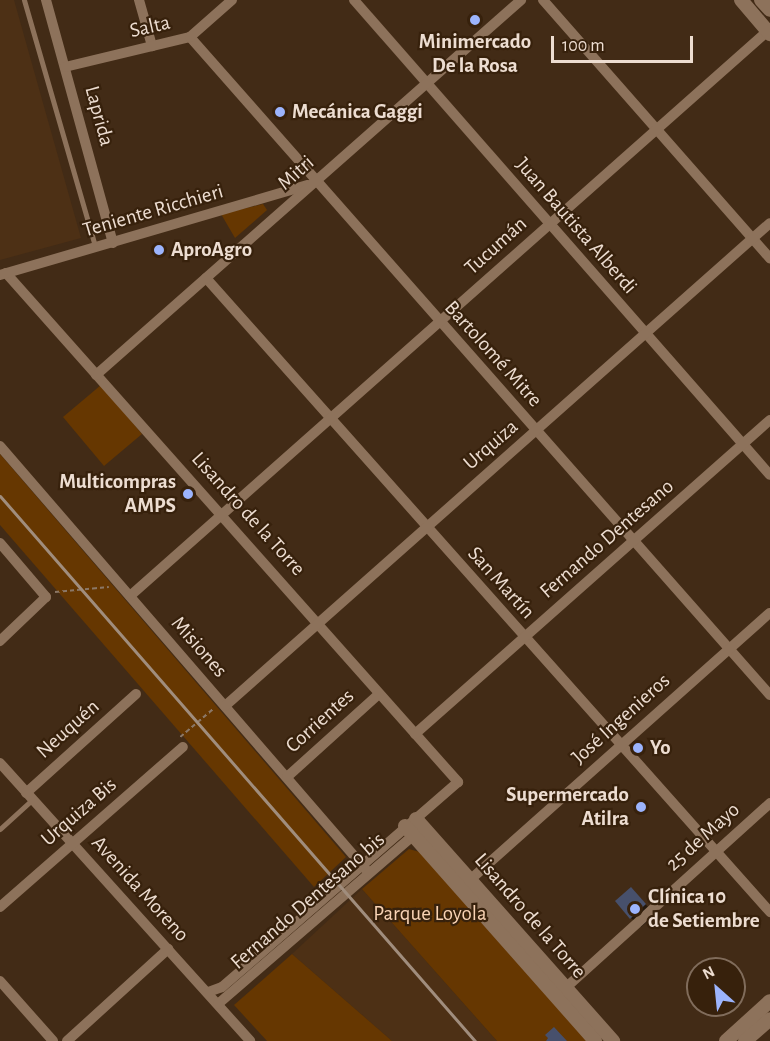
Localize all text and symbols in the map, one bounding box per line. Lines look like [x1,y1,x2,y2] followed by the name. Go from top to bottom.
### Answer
[127,10,173,44] street label: Salta
[468,13,482,27] marker: Minimercado De la Rosa
[554,24,696,62] scale bar
[419,29,531,79] place label: Minimercado De la Rosa
[562,37,605,55] text: 100 m
[79,83,119,149] street label: Laprida
[292,99,423,125] place label: Mecánica Gaggi
[273,105,287,119] marker: Mecánica Gaggi
[273,150,319,196] street label: Mitri
[510,153,642,299] street label: Juan Bautista Alberdi
[80,179,226,243] street label: Teniente Ricchieri
[460,211,532,281] street label: Tucumán
[171,237,252,263] place label: AproAgro
[152,243,166,257] marker: AproAgro
[439,296,547,412] street label: Bartolomé Mitre
[458,414,524,476] street label: Urquiza
[186,447,310,581] street label: Lisandro de la Torre
[59,469,176,519] place label: Multicompras AMPS
[535,474,679,604] street label: Fernando Dentesano
[181,487,195,501] marker: Multicompras AMPS
[462,542,540,624] street label: San Martín
[166,611,232,683] street label: Misiones
[567,668,675,770] street label: José Ingenieros
[280,684,360,758] street label: Corrientes
[31,694,105,764] street label: Neuquén
[650,735,671,761] place label: Yo
[631,741,645,755] marker: Yo
[36,772,122,852] street label: Urquiza Bis
[506,782,629,832] place label: Supermercado Atilra
[661,797,745,877] street label: 25 de Mayo
[634,800,648,814] marker: Supermercado Atilra
[226,827,390,975] street label: Fernando Dentesano bis
[86,831,194,947] street label: Avenida Moreno
[469,848,591,984] street label: Lisandro de la Torre
[648,884,760,934] place label: Clínica 10 de Setiembre
[626,900,644,918] marker: Clínica 10 de Setiembre
[373,901,487,927] park label: Parque Loyola
[686,957,746,1017] north arrow
[700,963,717,982] text: N

